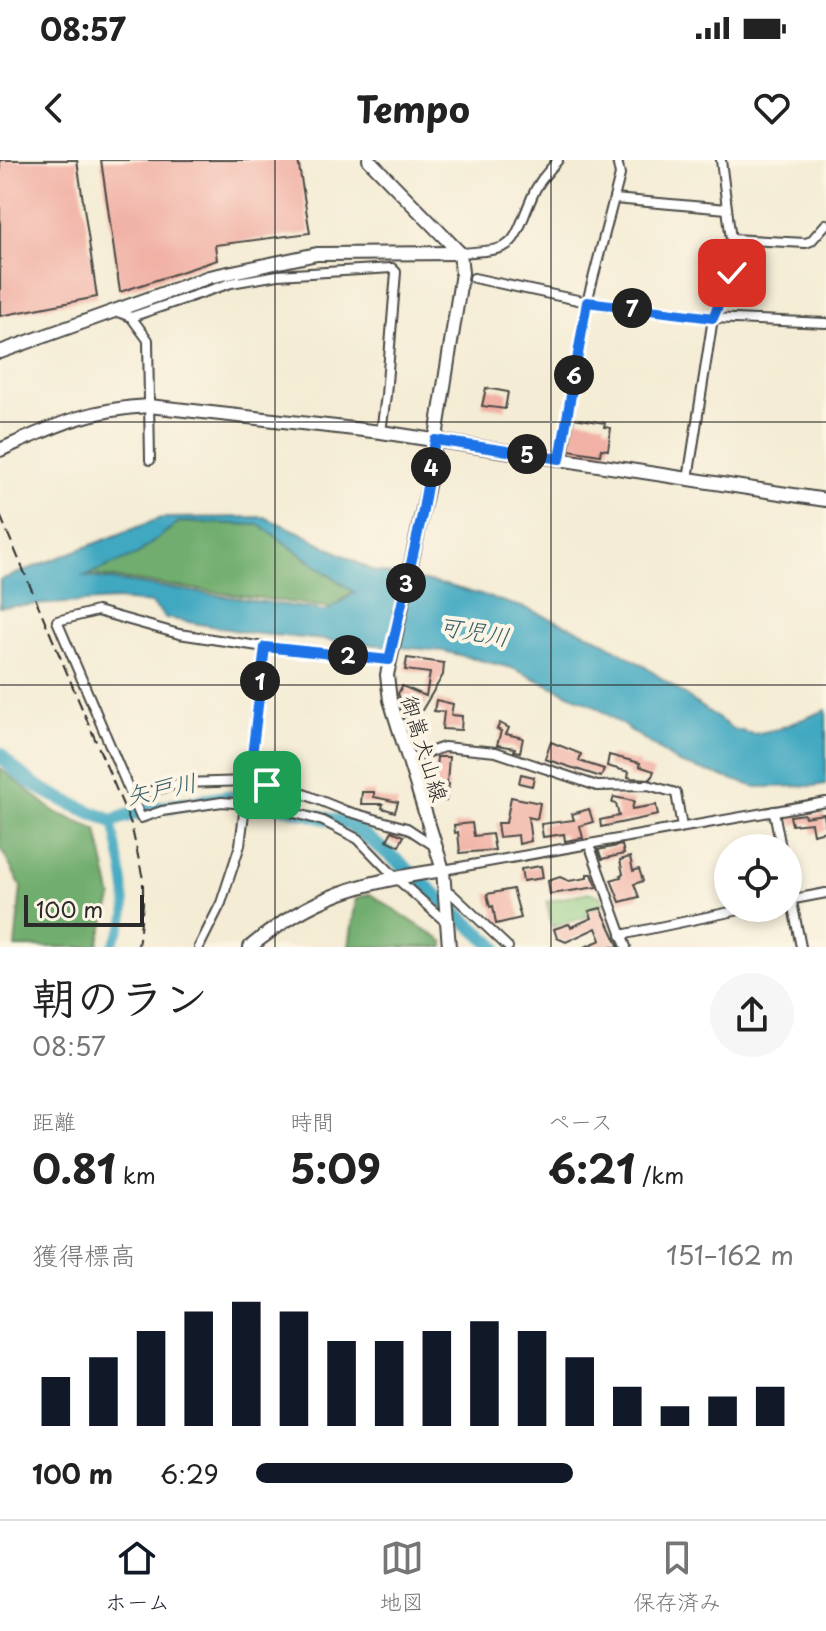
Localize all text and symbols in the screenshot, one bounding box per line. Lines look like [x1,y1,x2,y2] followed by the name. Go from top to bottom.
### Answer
[40,6,126,51] text: 08:57
[356,81,470,135] text: Tempo
[32,86,76,130] icon: back
[750,86,794,130] icon: heart
[698,239,766,307] pin
[710,251,754,295] icon: check
[612,288,652,328] pin: 7
[626,291,638,324] text: 7
[554,355,594,395] pin: 6
[566,358,582,391] text: 6
[507,434,547,474] pin: 5
[520,437,534,470] text: 5
[411,447,451,487] pin: 4
[424,450,438,483] text: 4
[386,563,426,603] pin: 3
[399,566,413,599] text: 3
[435,606,513,654] water label: 可児川
[328,635,368,675] pin: 2
[340,638,356,671] text: 2
[240,661,280,701] pin: 1
[255,664,265,697] text: 1
[394,691,458,805] street label: 御嵩犬山線
[233,751,301,819] pin
[122,763,200,813] water label: 矢戸川
[245,763,289,807] icon: arrive
[714,834,802,922] map controls
[714,834,802,922] button: locate
[24,891,144,927] scale bar
[36,892,103,925] text: 100 m
[32,963,208,1029] text: 朝のラン
[710,973,794,1057] button: share
[32,1026,106,1065] text: 08:57
[32,1104,76,1137] text: 距離
[290,1104,334,1137] text: 時間
[548,1104,613,1137] text: ペース
[32,1137,116,1198] text: 0.81
[290,1137,381,1198] text: 5:09
[548,1137,635,1198] text: 6:21
[116,1158,156,1191] text: km
[635,1158,684,1191] text: /km
[32,1235,136,1274] text: 獲得標高
[666,1235,794,1274] text: 151–162 m
[32,1454,113,1493] text: 100 m
[160,1454,219,1493] text: 6:29
[105,1536,170,1617] tab: ホーム
[380,1536,424,1617] tab: 地図
[633,1536,721,1617] tab: 保存済み

